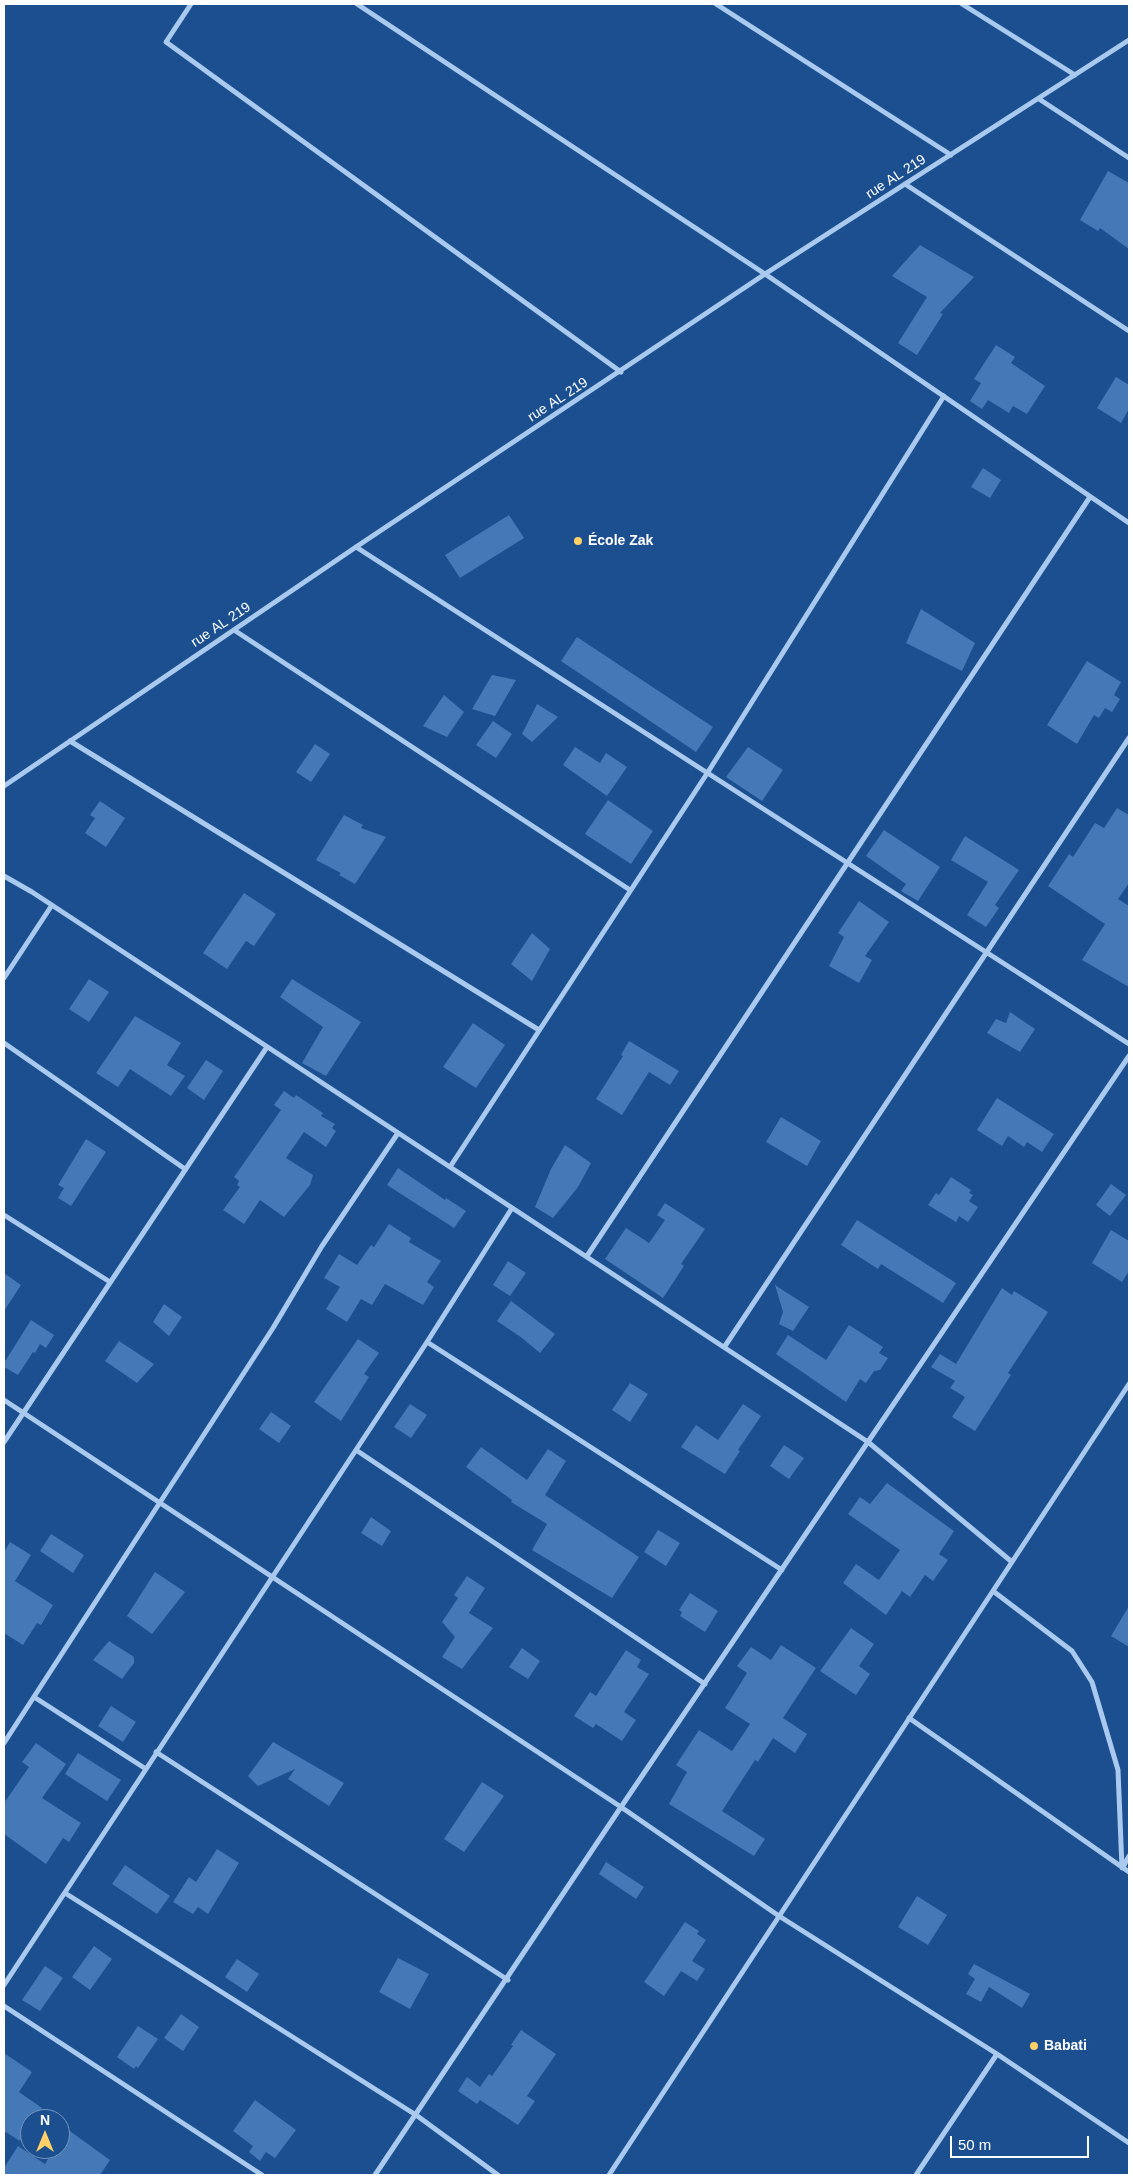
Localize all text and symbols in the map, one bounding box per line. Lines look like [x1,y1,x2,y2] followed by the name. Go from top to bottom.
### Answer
[863,151,929,203] street label: rue AL 219
[525,374,591,426] street label: rue AL 219
[588,533,653,549] place label: École Zak
[572,535,584,547] marker: École Zak
[188,599,254,651] street label: rue AL 219
[1044,2038,1087,2054] place label: Babati
[1028,2040,1040,2052] marker: Babati
[20,2109,70,2159] north arrow
[40,2112,50,2128] text: N
[953,2126,1092,2158] scale bar
[958,2136,991,2153] text: 50 m

